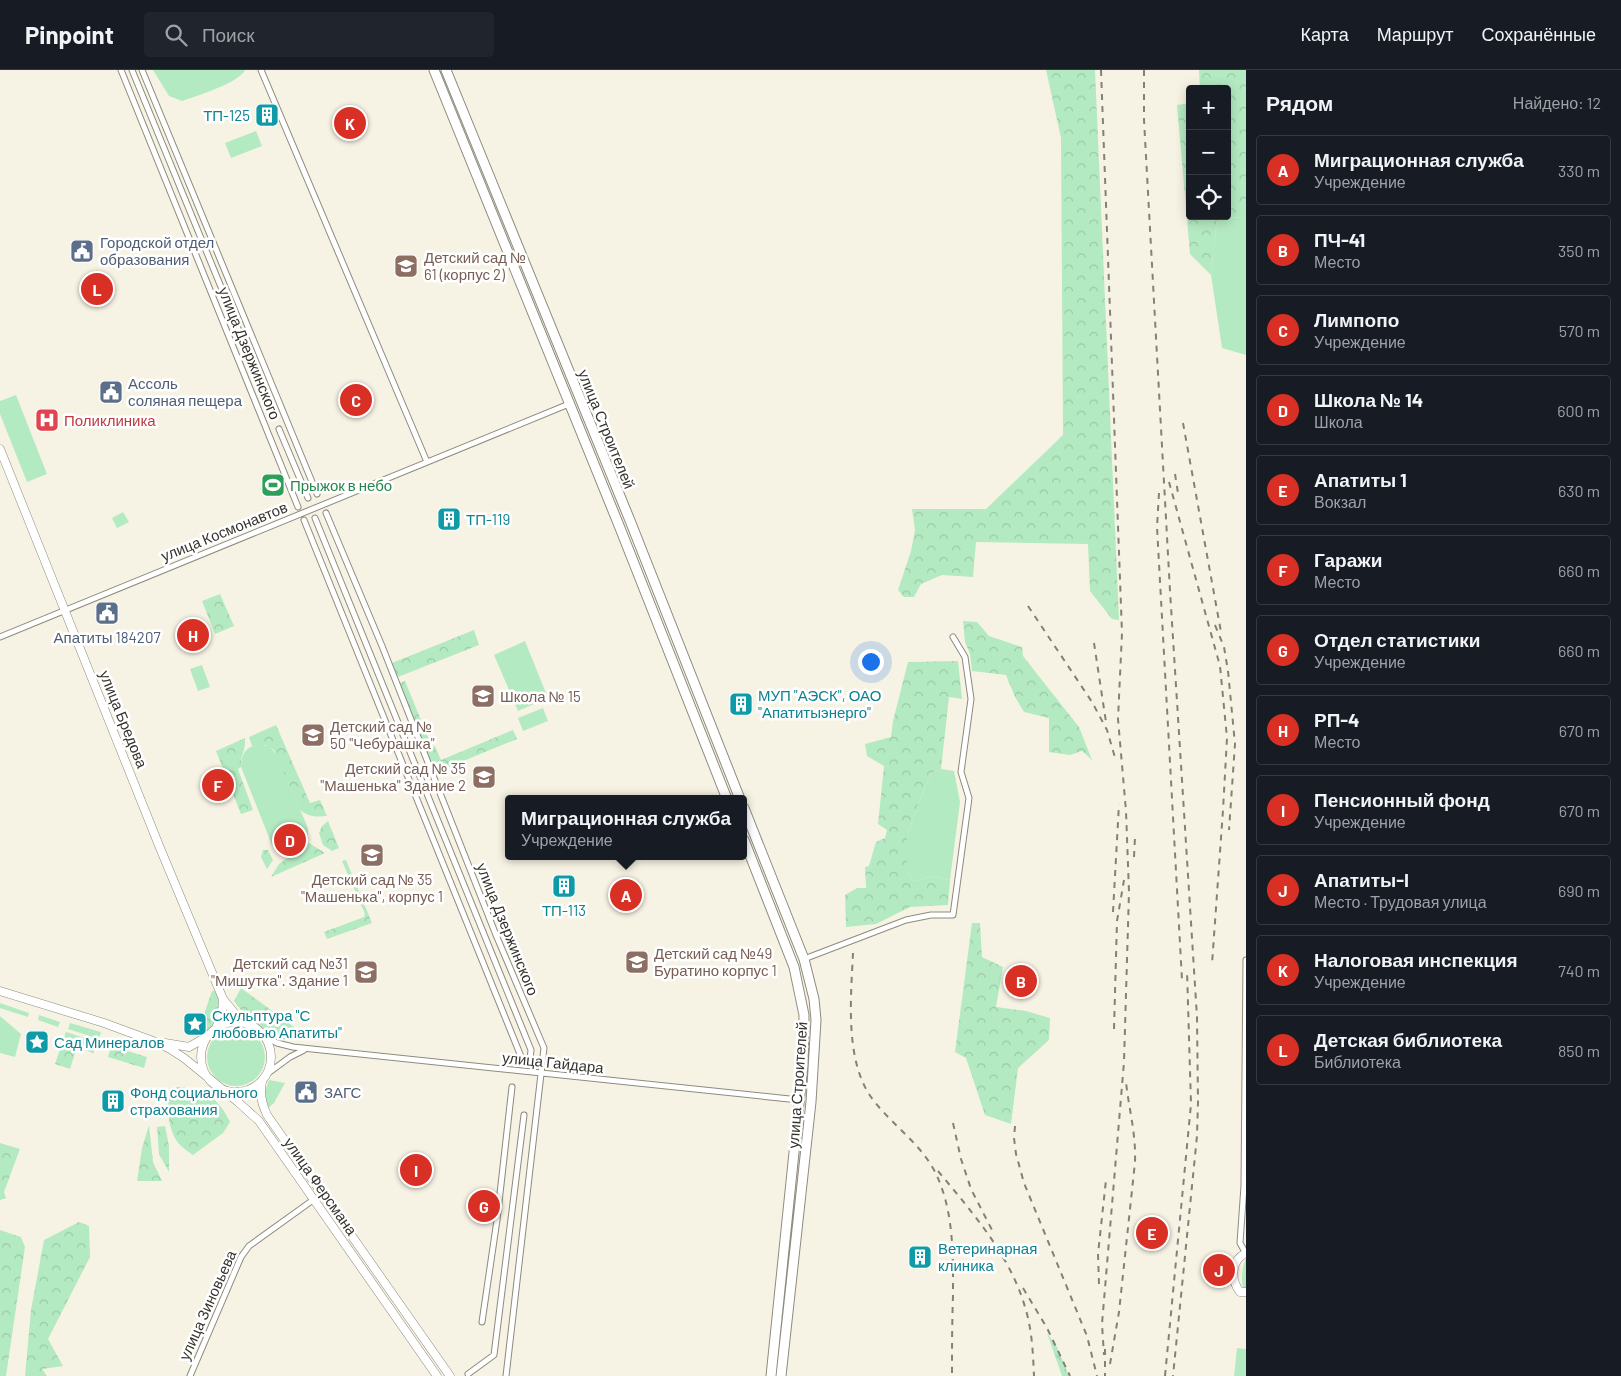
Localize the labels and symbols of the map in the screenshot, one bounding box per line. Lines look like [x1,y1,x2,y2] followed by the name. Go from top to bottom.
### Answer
[254,102,280,128] building icon: ТП-125
[334,104,366,142] pin: K
[203,106,250,124] place label: ТП-125
[100,233,214,268] place label: Городской отдел образования
[69,238,95,264] public building icon: Городской отдел образования
[424,248,526,283] place label: Детский сад № 61 (корпус 2)
[393,253,419,279] school or university icon: Детский сад № 61 (корпус 2)
[81,270,113,308] pin: L
[215,284,285,422] street label: улица Дзержинского
[575,367,639,491] street label: улица Строителей
[128,374,243,409] place label: Ассоль соляная пещера
[98,379,124,405] public building icon: Ассоль соляная пещера
[340,381,372,419] pin: C
[34,407,60,433] hospital icon: Поликлиника
[64,411,156,429] place label: Поликлиника
[260,472,286,498] sports icon: Прыжок в небо
[290,476,392,494] place label: Прыжок в небо
[158,497,290,565] street label: улица Космонавтов
[436,506,462,532] building icon: ТП-119
[466,510,510,528] place label: ТП-119
[94,600,120,626] public building icon: Апатиты 184207
[177,616,209,654] pin: H
[54,628,160,646] place label: Апатиты 184207
[858,649,884,675] your location
[96,668,152,771] street label: улица Бредова
[470,683,496,709] school or university icon: Школа № 15
[758,686,881,721] place label: МУП "АЭСК", ОАО "Апатитыэнерго"
[500,687,581,705] place label: Школа № 15
[728,691,754,717] building icon: МУП "АЭСК", ОАО "Апатитыэнерго"
[330,717,435,752] place label: Детский сад № 50 "Чебурашка"
[300,722,326,748] school or university icon: Детский сад № 50 "Чебурашка"
[320,759,466,794] place label: Детский сад № 35 "Машенька" Здание 2
[471,764,497,790] school or university icon: Детский сад № 35 "Машенька" Здание 2
[202,766,234,804] pin: F
[274,821,306,859] pin: D
[359,842,385,868] school or university icon: Детский сад № 35 "Машенька", корпус 1
[473,860,543,998] street label: улица Дзержинского
[301,870,443,905] place label: Детский сад № 35 "Машенька", корпус 1
[551,873,577,899] building icon: ТП-113
[610,876,642,914] pin: A
[542,901,586,919] place label: ТП-113
[654,944,777,979] place label: Детский сад №49 Буратино корпус 1
[624,949,650,975] school or university icon: Детский сад №49 Буратино корпус 1
[211,954,348,989] place label: Детский сад №31 "Мишутка". Здание 1
[353,959,379,985] school or university icon: Детский сад №31 "Мишутка". Здание 1
[1005,962,1037,1000] pin: B
[212,1006,342,1041] place label: Скульптура "С любовью Апатиты"
[182,1011,208,1037] place icon: Скульптура "С любовью Апатиты"
[784,1021,810,1149] street label: улица Строителей
[24,1029,50,1055] place icon: Сад Минералов
[54,1033,165,1051] place label: Сад Минералов
[501,1048,605,1076] street label: улица Гайдара
[293,1079,319,1105] public building icon: ЗАГС
[130,1083,258,1118] place label: Фонд социального страхования
[324,1083,362,1101] place label: ЗАГС
[100,1088,126,1114] building icon: Фонд социального страхования
[281,1134,362,1239] street label: улица Ферсмана
[400,1151,432,1189] pin: I
[468,1187,500,1225] pin: G
[1136,1214,1168,1252] pin: E
[938,1239,1037,1274] place label: Ветеринарная клиника
[907,1244,933,1270] building icon: Ветеринарная клиника
[175,1247,240,1363] street label: улица Зиновьева
[1203,1251,1235,1289] pin: J

